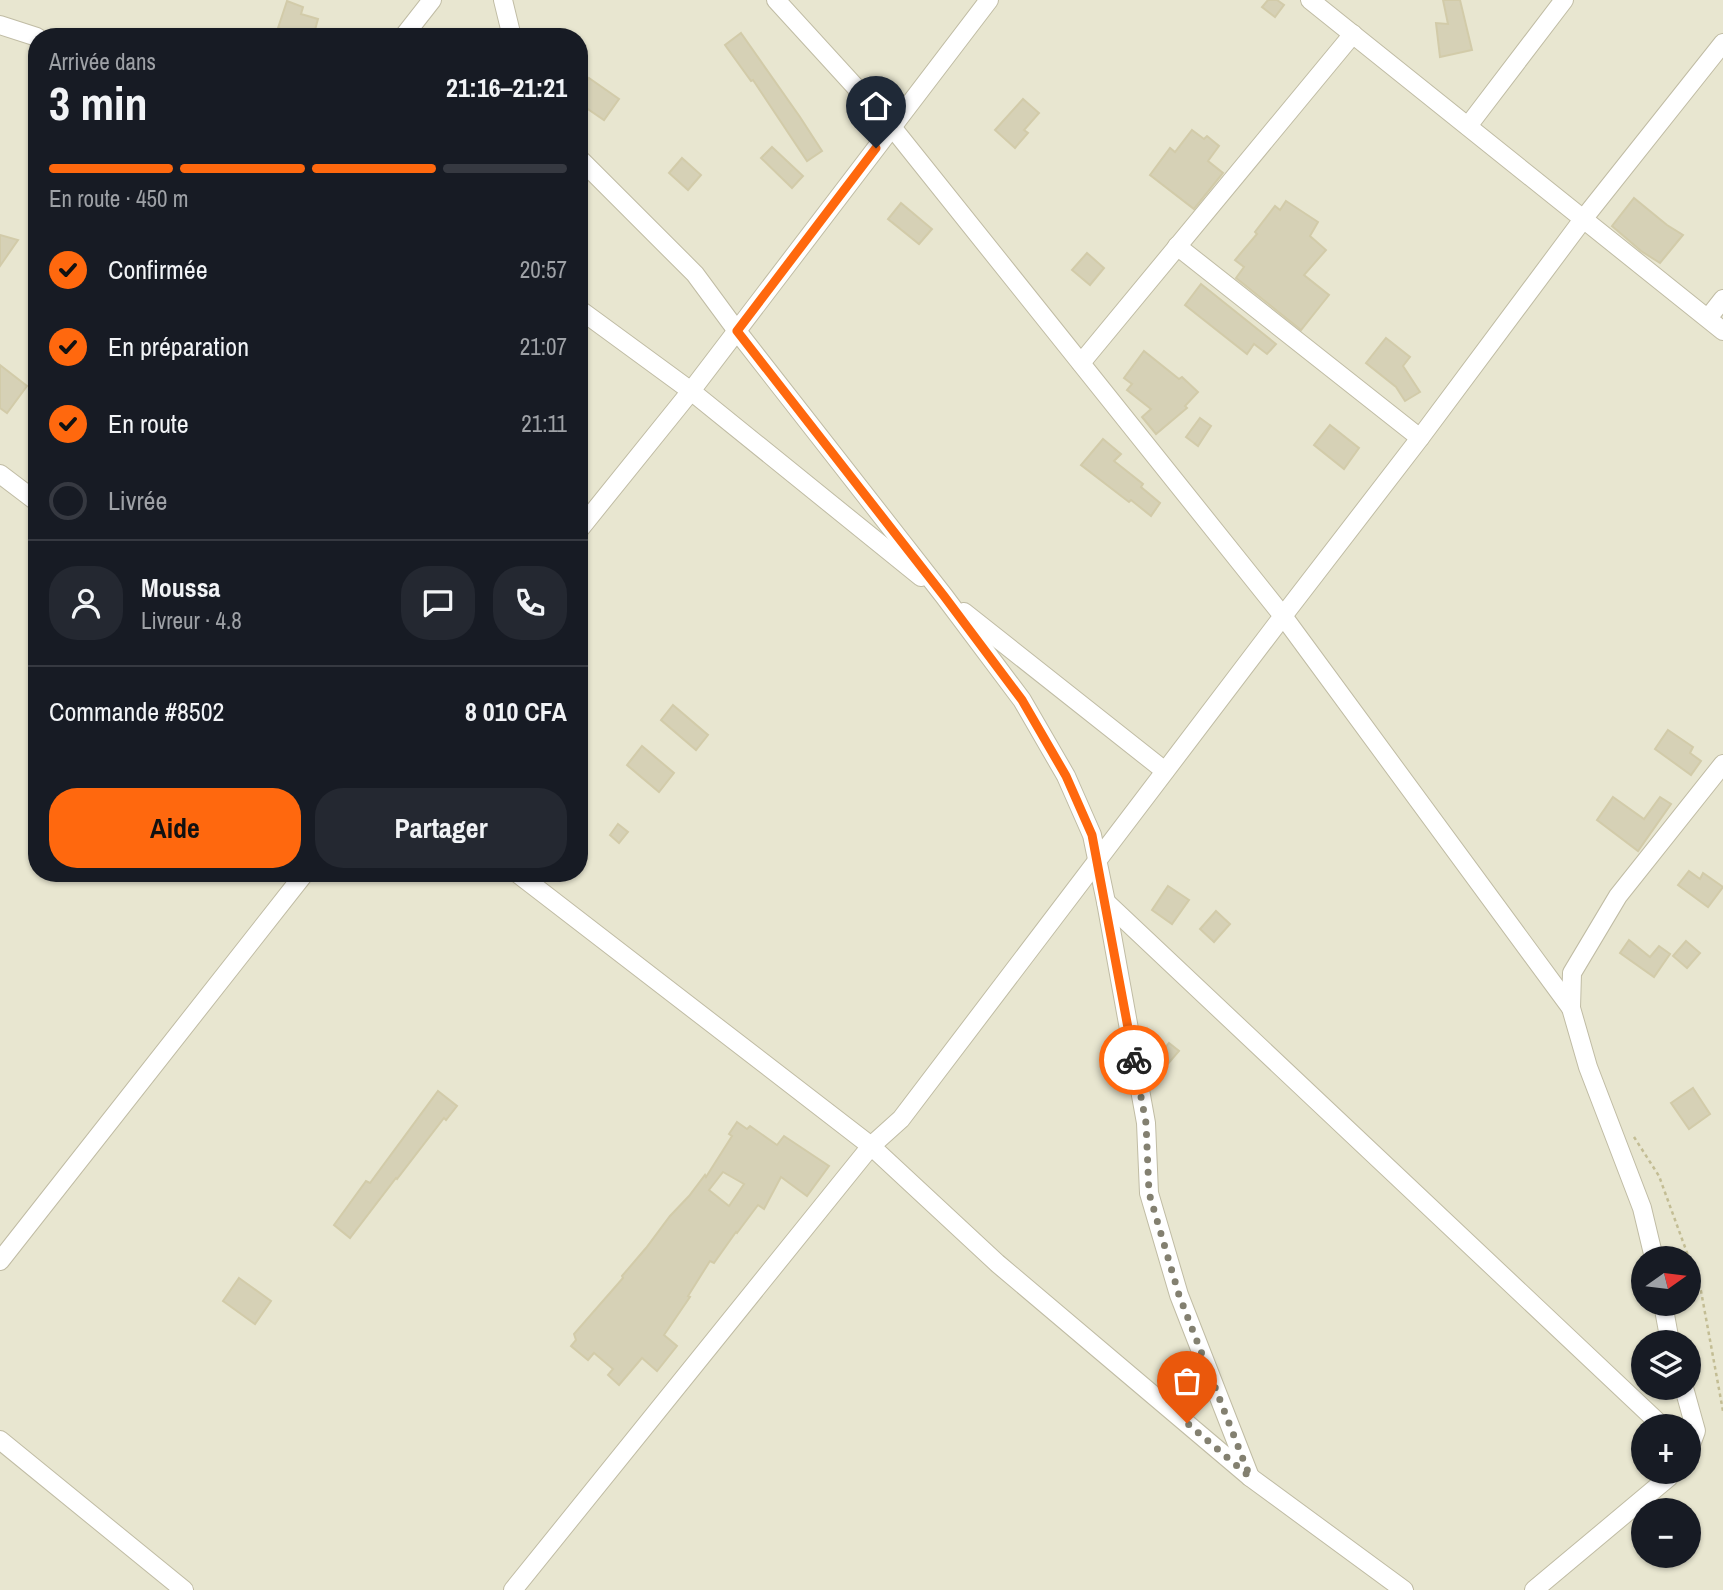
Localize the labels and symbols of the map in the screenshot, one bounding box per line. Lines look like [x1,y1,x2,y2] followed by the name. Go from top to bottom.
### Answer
[846,76,906,148] pin
[1099,1025,1169,1095] courier
[1631,1246,1701,1316] north arrow
[1157,1351,1217,1423] pin

